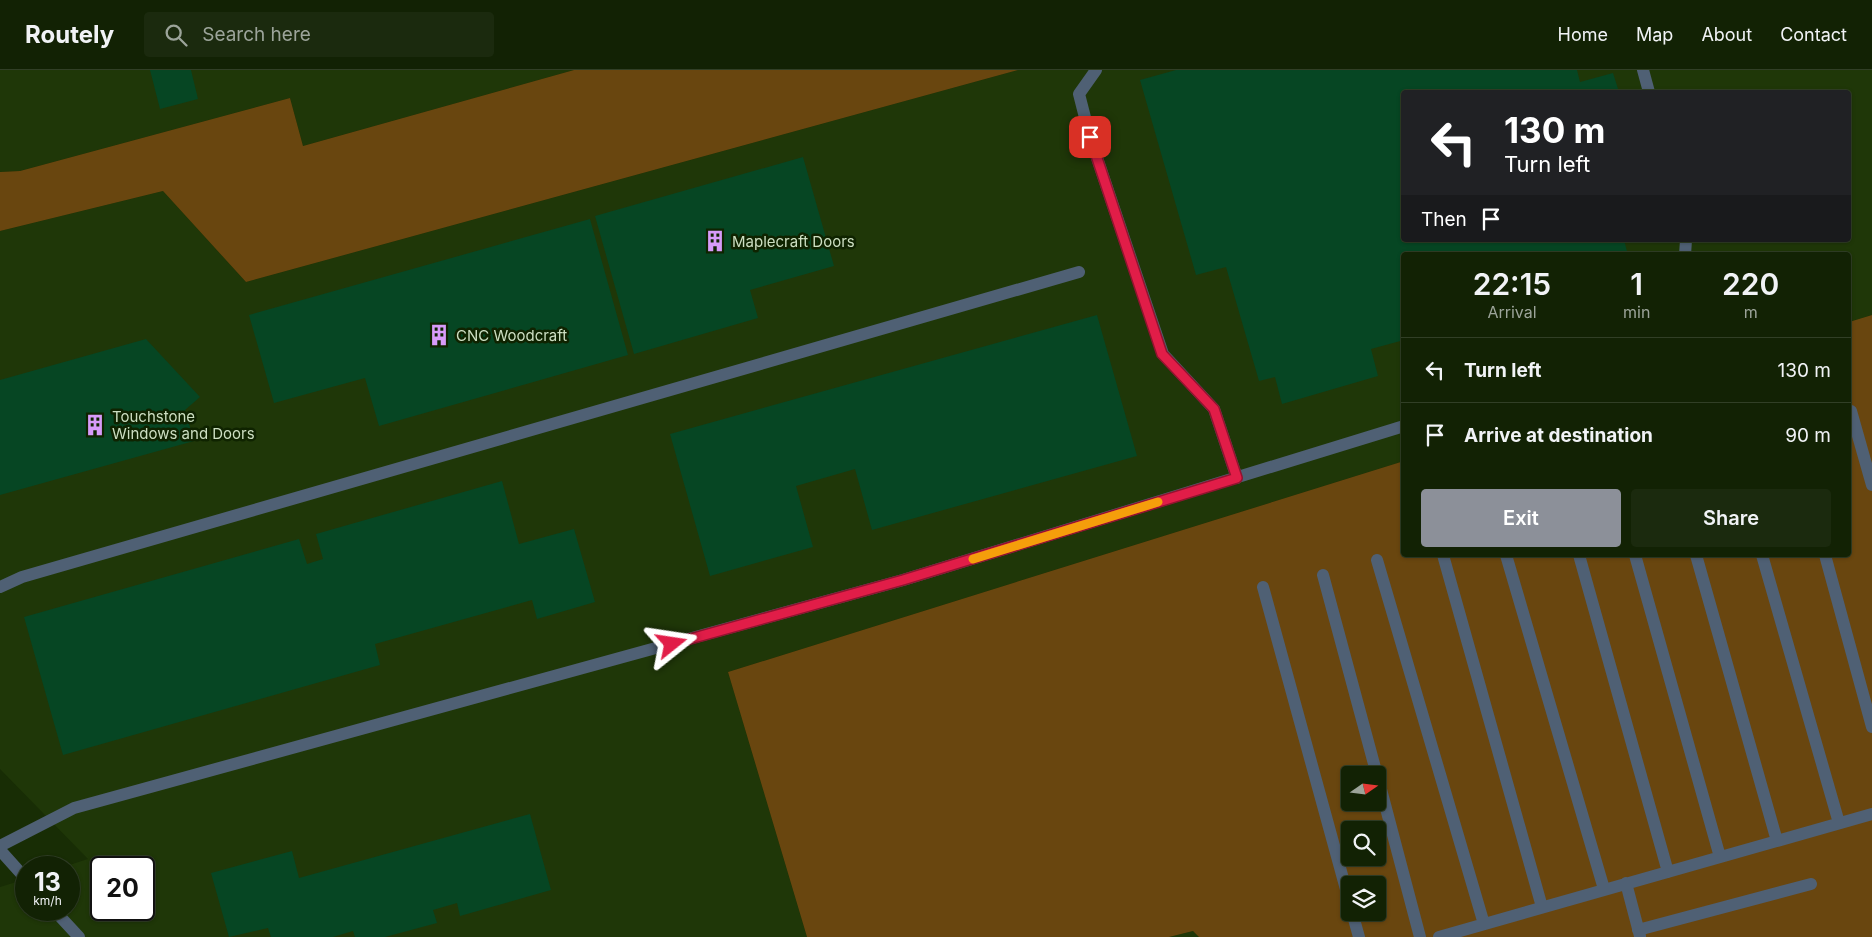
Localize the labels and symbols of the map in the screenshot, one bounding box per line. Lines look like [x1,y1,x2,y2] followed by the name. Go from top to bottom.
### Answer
[1069,116,1111,158] pin
[702,228,728,254] building icon: Maplecraft Doors
[732,232,855,251] place label: Maplecraft Doors
[426,322,452,348] building icon: CNC Woodcraft
[456,326,567,345] place label: CNC Woodcraft
[112,407,255,443] place label: Touchstone Windows and Doors
[82,412,108,438] building icon: Touchstone Windows and Doors
[645,617,697,669] position arrow
[1341,766,1386,811] north arrow
[90,856,155,921] speed limit sign: 20

